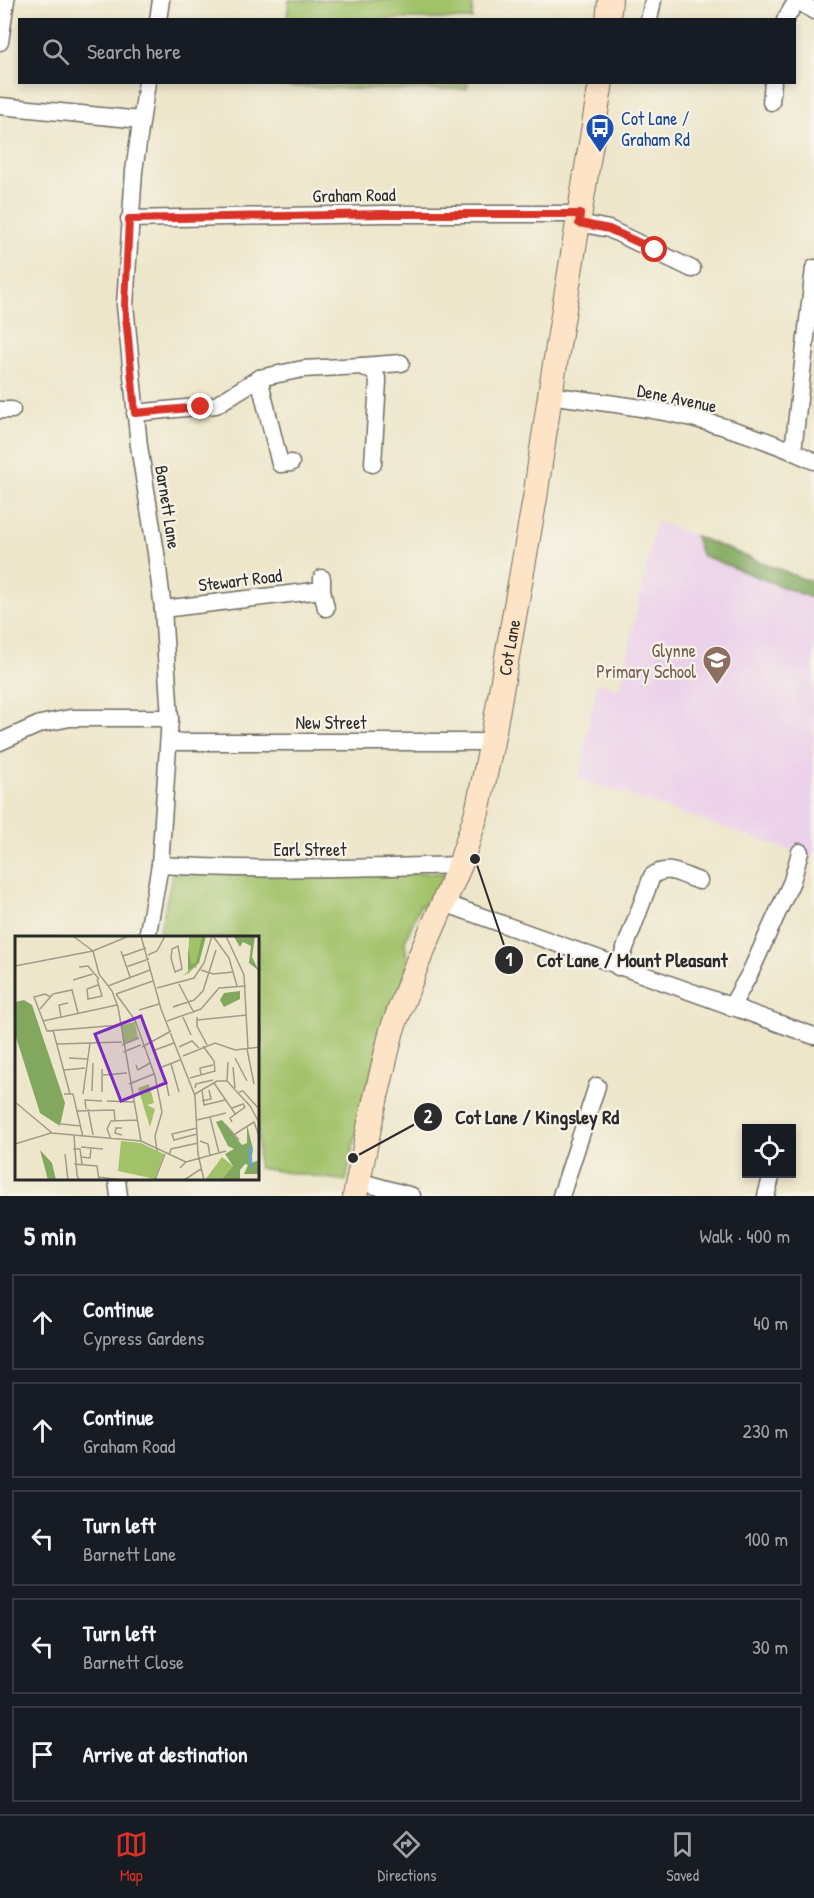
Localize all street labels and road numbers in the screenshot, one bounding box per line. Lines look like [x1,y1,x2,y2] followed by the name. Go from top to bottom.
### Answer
[312,182,396,208] street label: Graham Road
[635,377,719,419] street label: Dene Avenue
[149,464,187,550] street label: Barnett Lane
[197,562,283,598] street label: Stewart Road
[491,617,526,677] street label: Cot Lane
[295,710,367,735] street label: New Street
[274,837,347,862] street label: Earl Street

